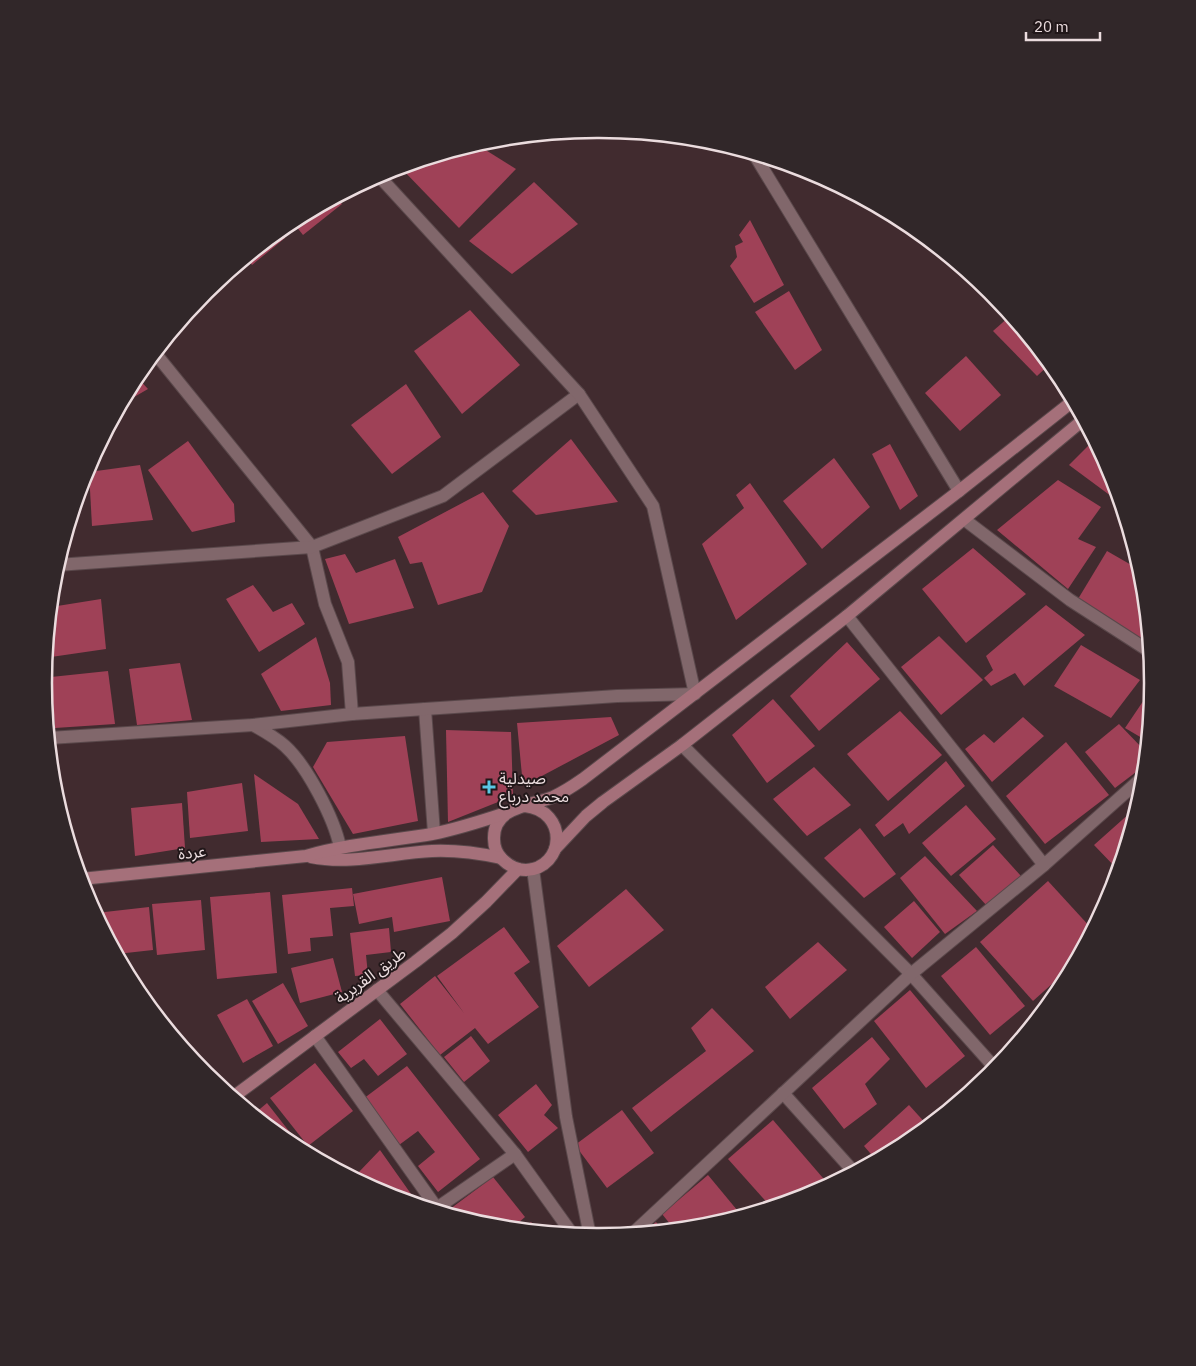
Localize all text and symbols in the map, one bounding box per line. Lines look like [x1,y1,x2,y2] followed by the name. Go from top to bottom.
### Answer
[1026,10,1100,42] scale bar
[1034,17,1069,36] text: 20 m
[499,768,569,809] place label: صيدلية محمد درباع
[483,781,495,793] marker: صيدلية محمد درباع
[177,841,207,863] street label: عردة
[330,942,410,1008] street label: طريق القريرية

